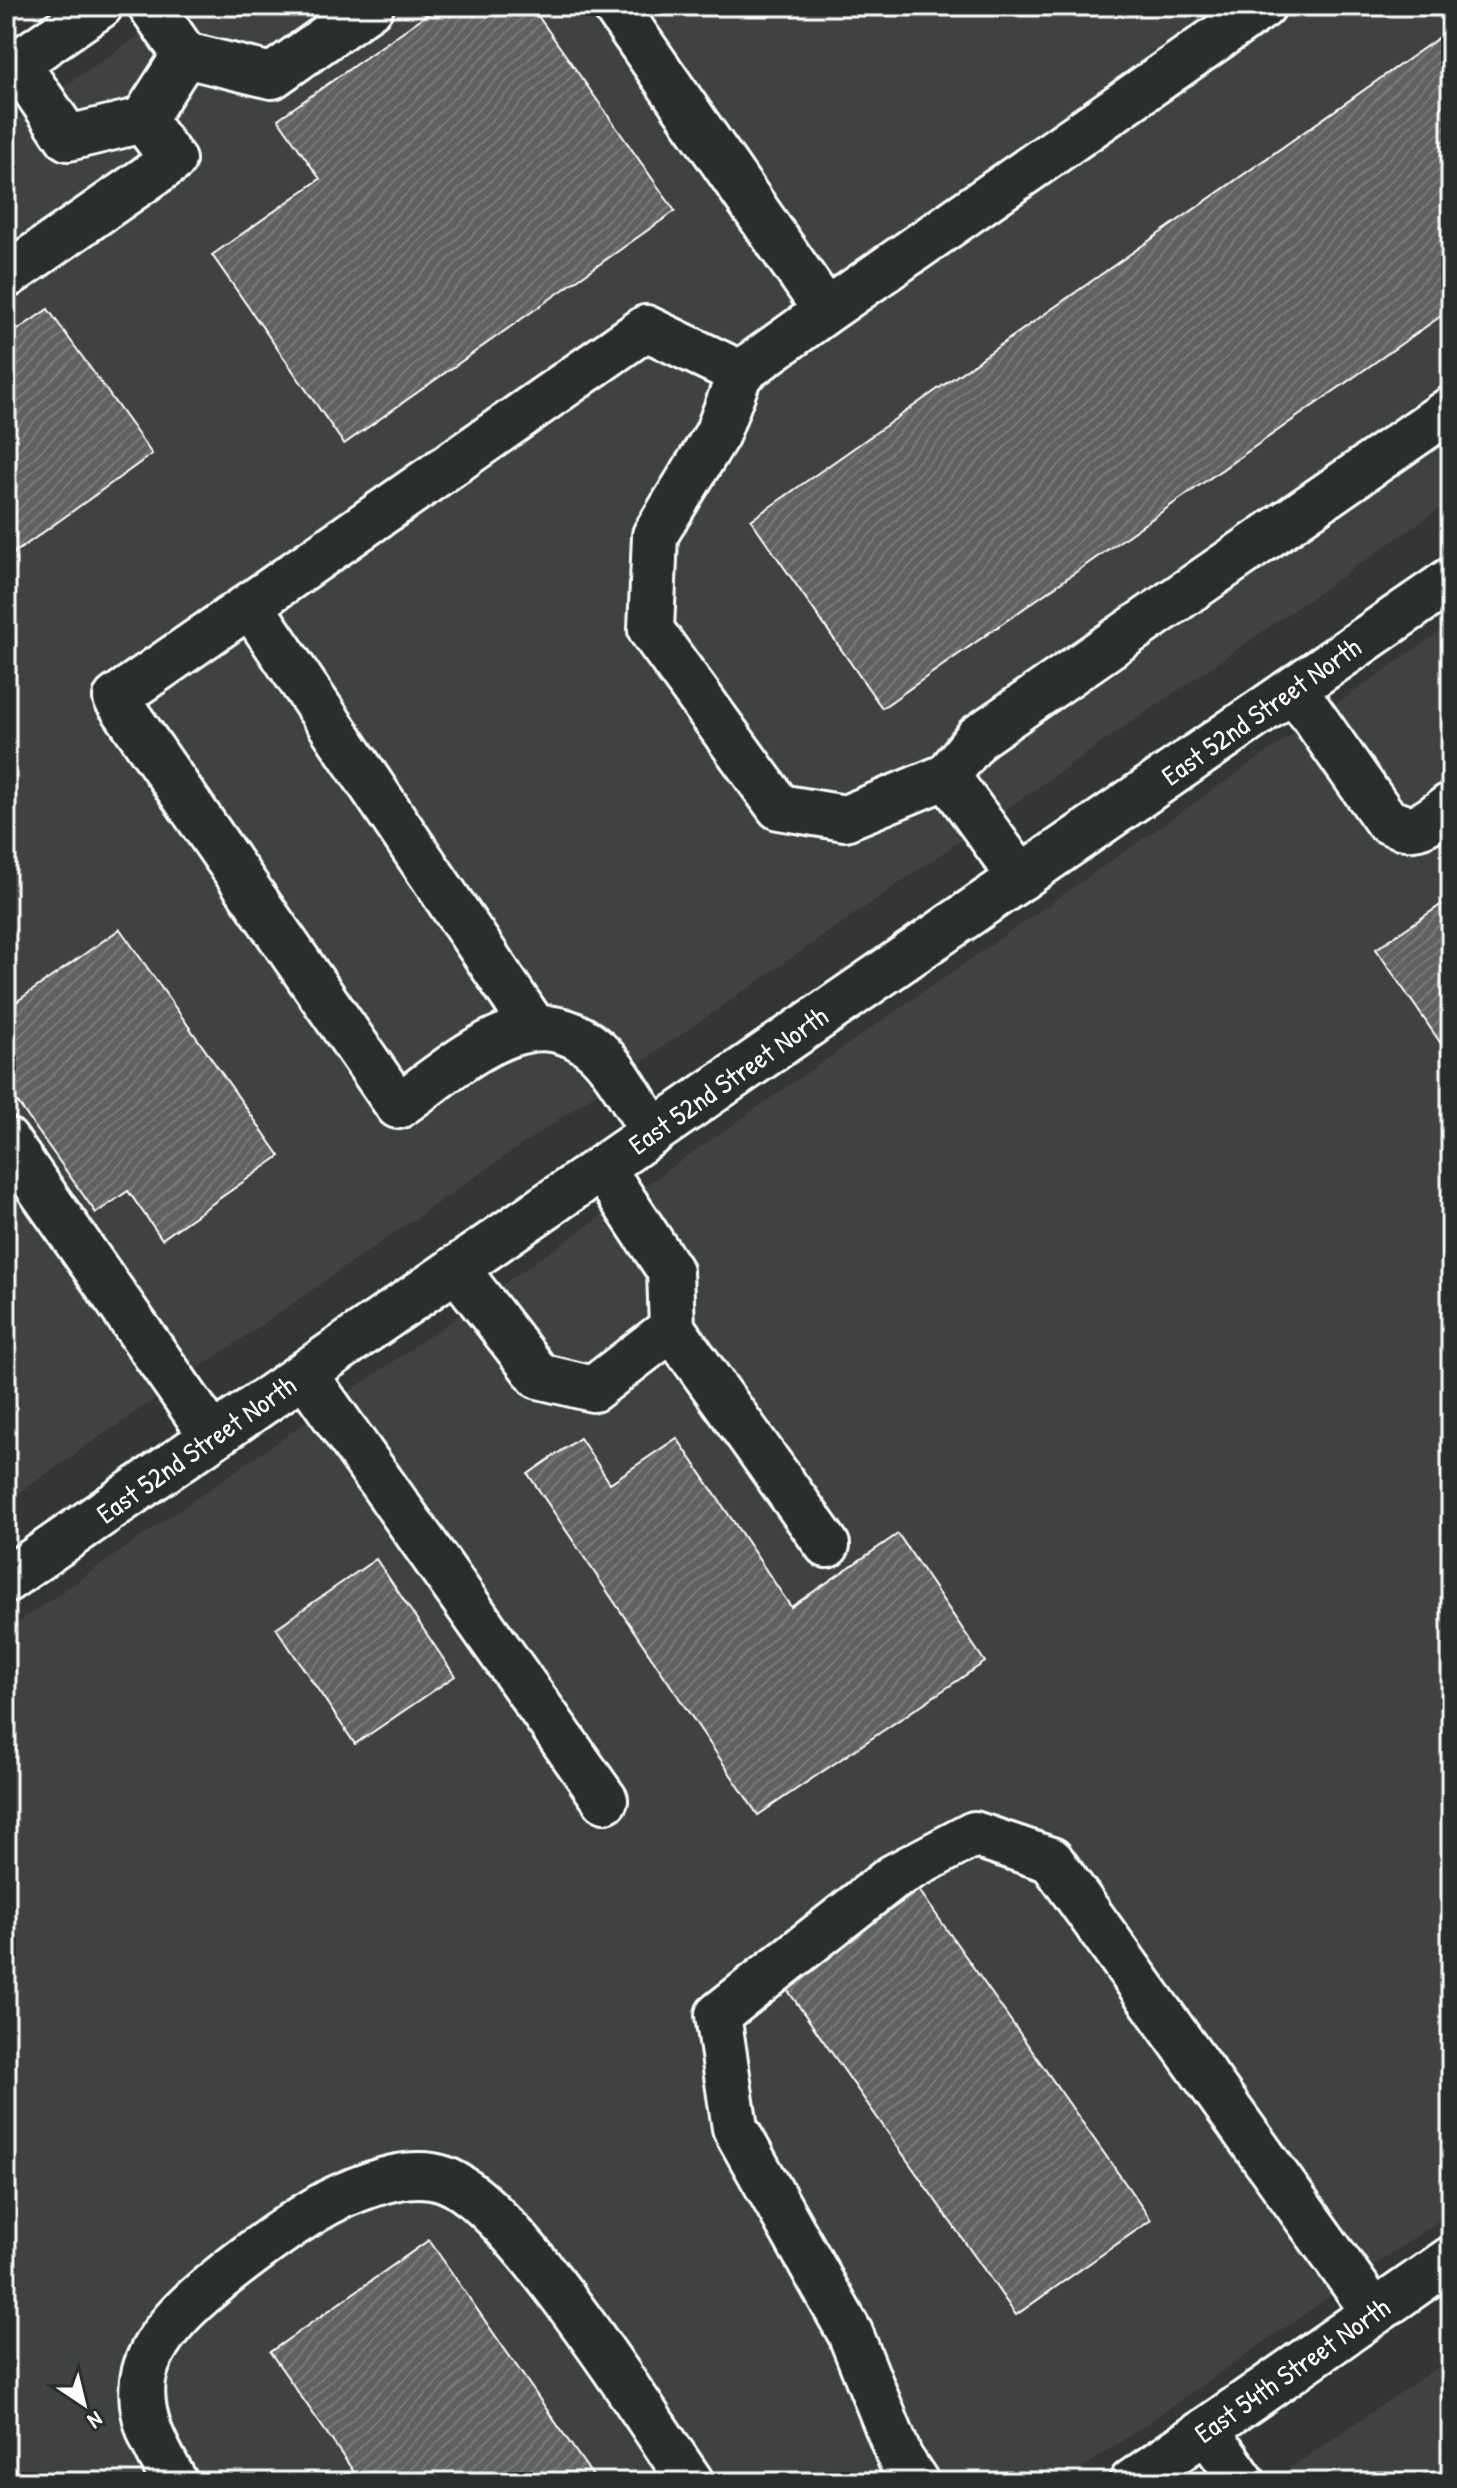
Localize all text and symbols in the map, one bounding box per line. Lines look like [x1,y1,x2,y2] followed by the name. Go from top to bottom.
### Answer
[1154,628,1368,794] street label: East 52nd Street North
[621,997,835,1163] street label: East 52nd Street North
[89,1366,303,1532] street label: East 52nd Street North
[1187,2288,1397,2452] street label: East 54th Street North
[44,2364,124,2444] north arrow
[82,2405,109,2436] text: N

